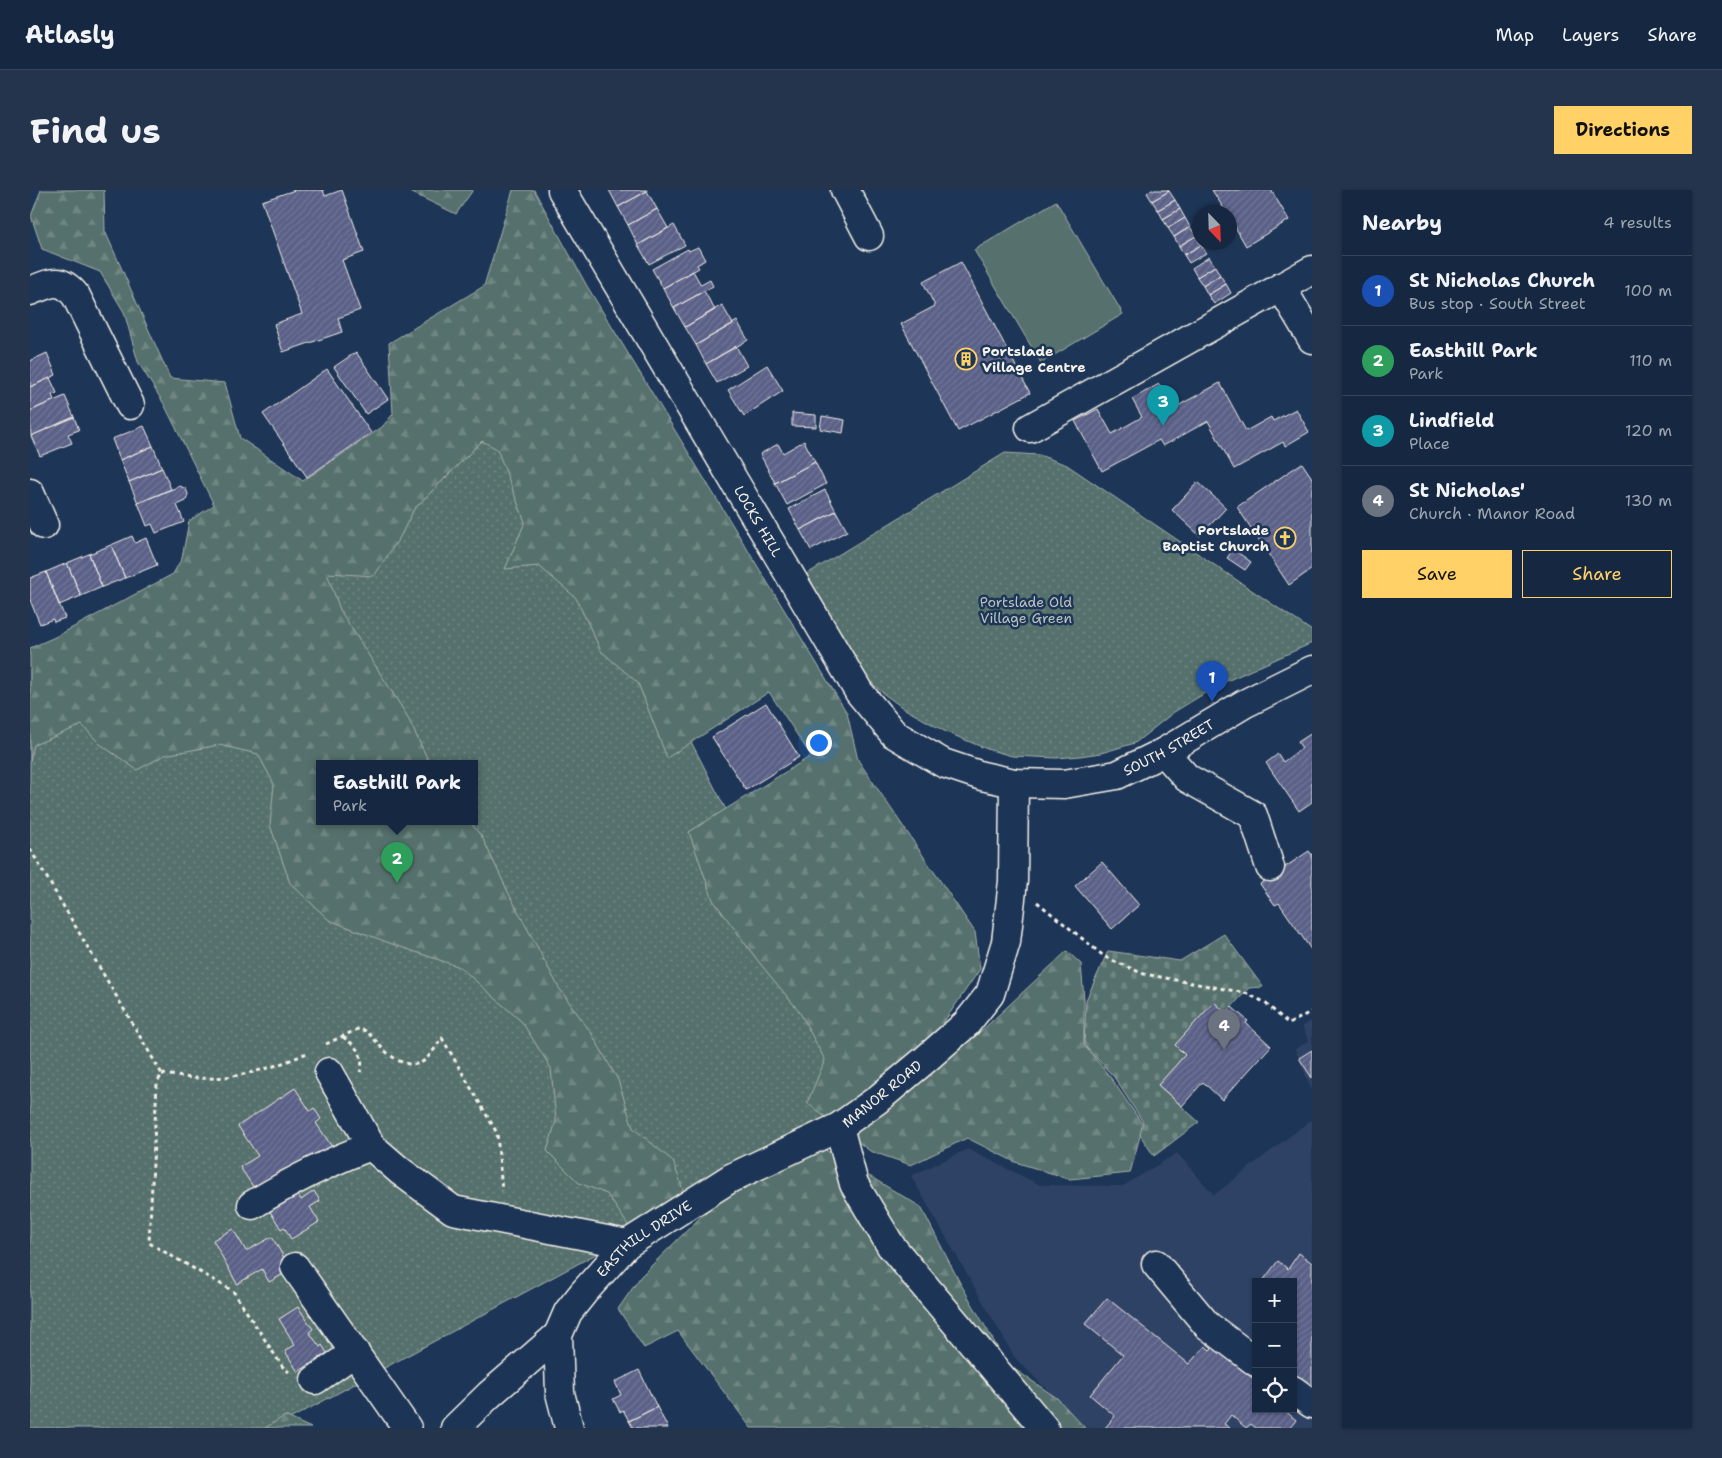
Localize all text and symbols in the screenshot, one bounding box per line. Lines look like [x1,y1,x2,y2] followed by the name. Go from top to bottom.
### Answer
[25,19,115,51] text: Atlasly
[1496,23,1534,47] text: Map
[1562,23,1619,47] text: Layers
[1647,23,1697,47] text: Share
[1554,106,1692,154] button: Directions
[30,107,161,154] text: Find us
[1192,205,1237,250] north arrow
[1362,209,1442,237] text: Nearby
[1603,212,1672,233] text: 4 results
[1409,268,1595,293] text: St Nicholas Church
[1374,280,1382,301] text: 1
[1624,280,1672,301] text: 100 m
[1409,293,1586,314] text: Bus stop · South Street
[1409,338,1538,363] text: Easthill Park
[982,342,1086,376] place label: Portslade Village Centre
[954,347,978,371] building icon: Portslade Village Centre
[1372,350,1384,371] text: 2
[1629,350,1672,371] text: 110 m
[1409,363,1443,384] text: Park
[1147,385,1179,426] pin: 3
[1409,408,1494,433] text: Lindfield
[1372,420,1384,441] text: 3
[1625,420,1672,441] text: 120 m
[1409,433,1450,454] text: Place
[1409,478,1525,503] text: St Nicholas'
[730,482,786,561] street label: LOCKS HILL
[1372,490,1384,511] text: 4
[1625,490,1672,511] text: 130 m
[1409,503,1575,524] text: Church · Manor Road
[1163,521,1269,555] place label: Portslade Baptist Church
[1273,526,1297,550] church icon: Portslade Baptist Church
[1362,550,1512,598] button: Save
[1522,550,1672,598] button: Share
[980,593,1072,627] park label: Portslade Old Village Green
[1196,661,1228,702] pin: 1
[1120,715,1218,780] street label: SOUTH STREET
[806,730,832,756] your location
[316,760,478,825] popup
[333,770,461,795] text: Easthill Park
[333,795,367,816] text: Park
[381,842,413,883] pin: 2
[1208,1009,1240,1050] pin: 4
[838,1056,926,1132] street label: MANOR ROAD
[593,1196,695,1281] street label: EASTHILL DRIVE
[1252,1278,1297,1413] map controls
[1252,1278,1297,1323] button: +
[1252,1323,1297,1368] button: −
[1252,1368,1297,1413] button: locate

